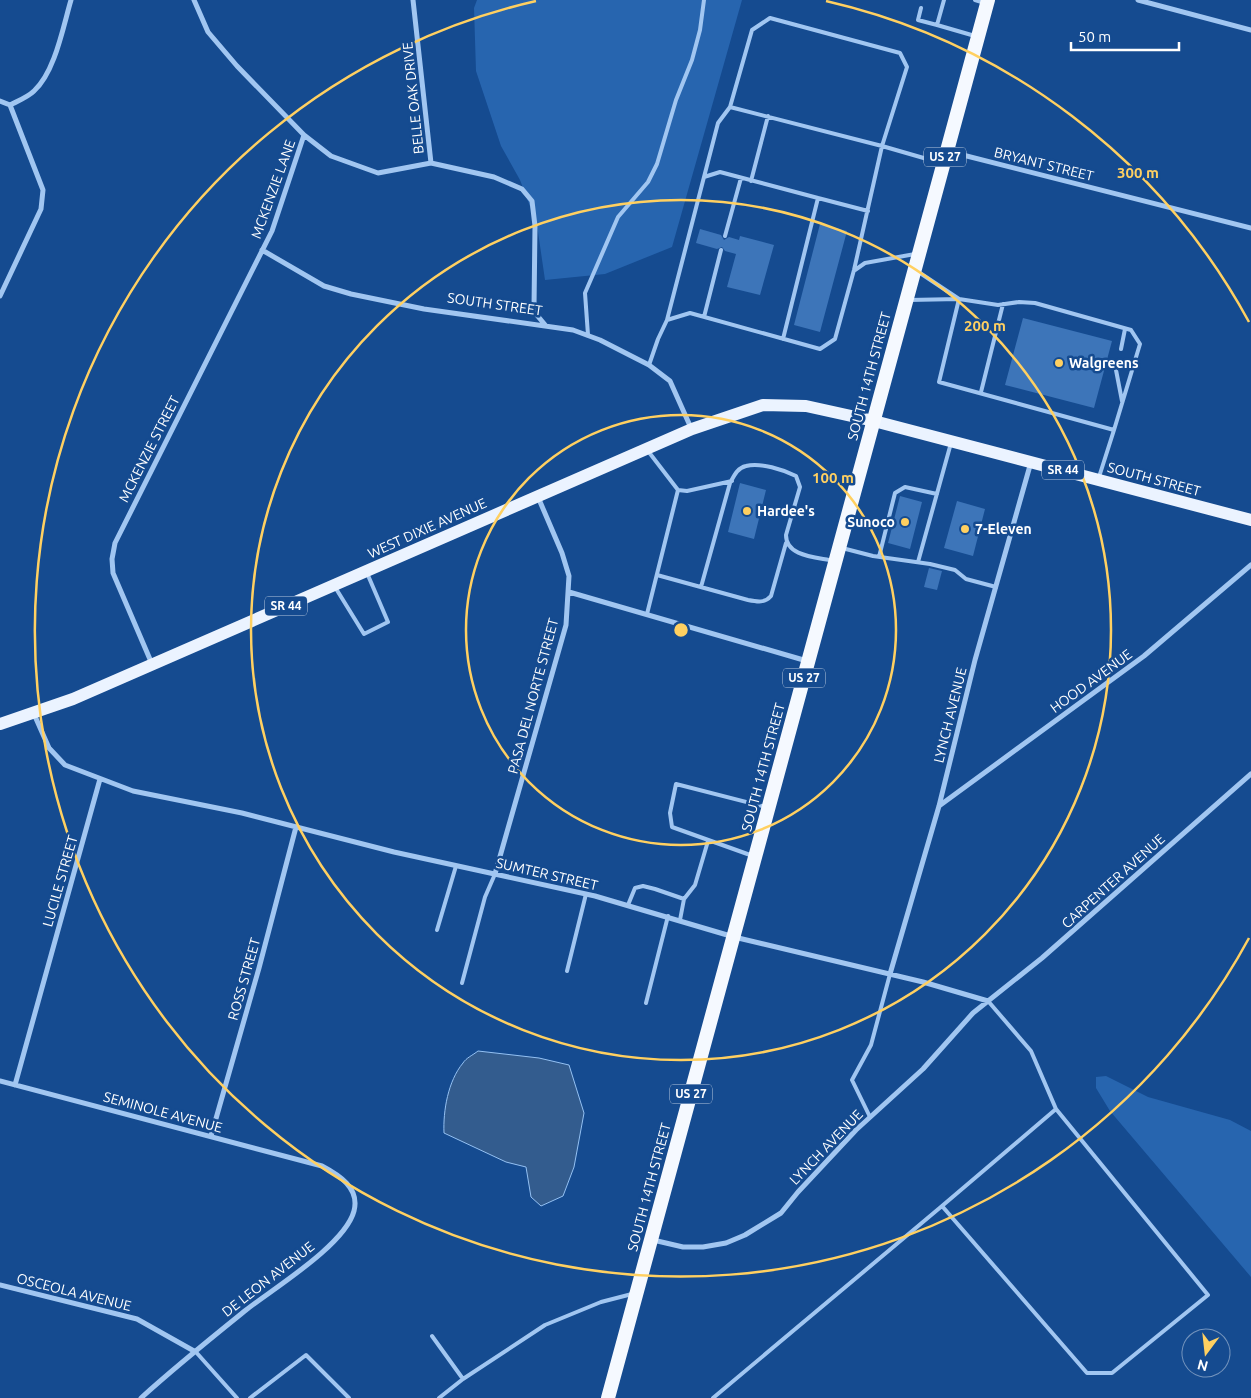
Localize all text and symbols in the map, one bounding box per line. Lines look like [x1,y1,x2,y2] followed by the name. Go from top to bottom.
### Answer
[1071,20,1178,52] scale bar
[1078,28,1111,45] text: 50 m
[399,41,427,155] street label: BELLE OAK DRIVE
[248,137,298,241] street label: MCKENZIE LANE
[993,144,1096,184] street label: BRYANT STREET
[924,148,966,166] road number: US 27
[1117,164,1159,181] text: 300 m
[446,289,544,319] street label: SOUTH STREET
[844,310,894,442] street label: SOUTH 14TH STREET
[964,317,1006,334] text: 200 m
[1069,355,1139,371] place label: Walgreens
[1053,357,1065,369] marker: Walgreens
[115,393,183,505] street label: MCKENZIE STREET
[1106,459,1203,499] street label: SOUTH STREET
[1042,460,1084,480] road number: SR 44
[812,469,854,486] text: 100 m
[365,495,489,561] street label: WEST DIXIE AVENUE
[757,503,815,519] place label: Hardee's
[741,505,753,517] marker: Hardee's
[847,514,895,530] place label: Sunoco
[899,516,911,528] marker: Sunoco
[975,521,1032,537] place label: 7-Eleven
[959,523,971,535] marker: 7-Eleven
[265,596,307,616] road number: SR 44
[504,616,562,776] street label: PASA DEL NORTE STREET
[672,621,690,639] centre of rings
[1047,646,1135,716] street label: HOOD AVENUE
[930,665,970,764] street label: LYNCH AVENUE
[783,668,825,688] road number: US 27
[738,701,788,833] street label: SOUTH 14TH STREET
[1058,830,1168,931] street label: CARPENTER AVENUE
[39,833,81,929] street label: LUCILE STREET
[495,855,600,894] street label: SUMTER STREET
[225,936,263,1022] street label: ROSS STREET
[670,1084,712,1104] road number: US 27
[102,1088,224,1136] street label: SEMINOLE AVENUE
[786,1106,866,1188] street label: LYNCH AVENUE
[624,1121,674,1253] street label: SOUTH 14TH STREET
[219,1238,317,1320] street label: DE LEON AVENUE
[15,1270,133,1314] street label: OSCEOLA AVENUE
[1181,1328,1231,1378] north arrow
[1196,1356,1210,1375] text: N

